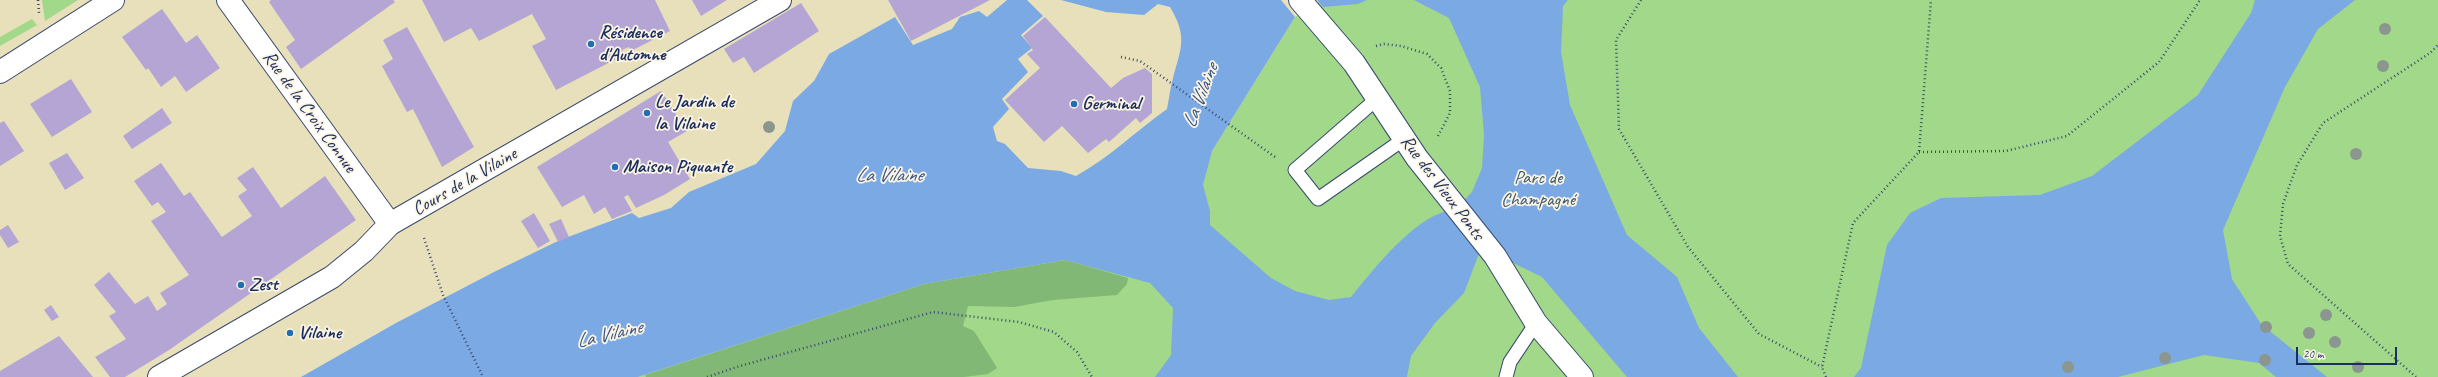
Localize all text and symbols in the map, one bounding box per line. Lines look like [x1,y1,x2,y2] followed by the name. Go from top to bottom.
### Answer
[599,22,665,66] place label: Résidence d'Automne
[586,39,596,49] marker: Résidence d'Automne
[257,47,361,177] street label: Rue de la Croix Connue
[1178,61,1224,131] water label: La Vilaine
[655,91,734,135] place label: Le Jardin de la Vilaine
[1082,93,1140,115] place label: Germinal
[1069,99,1079,109] marker: Germinal
[642,108,652,118] marker: Le Jardin de la Vilaine
[1395,131,1489,245] street label: Rue des Vieux Ponts
[409,143,521,221] street label: Cours de la Vilaine
[623,156,732,178] place label: Maison Piquante
[610,162,620,172] marker: Maison Piquante
[856,164,922,188] water label: La Vilaine
[1501,167,1575,211] park label: Parc de Champagné
[249,274,277,296] place label: Zest
[236,280,246,290] marker: Zest
[574,316,644,354] water label: La Vilaine
[298,322,341,344] place label: Vilaine
[285,328,295,338] marker: Vilaine
[2298,339,2399,365] scale bar
[2303,346,2323,362] text: 20 m

